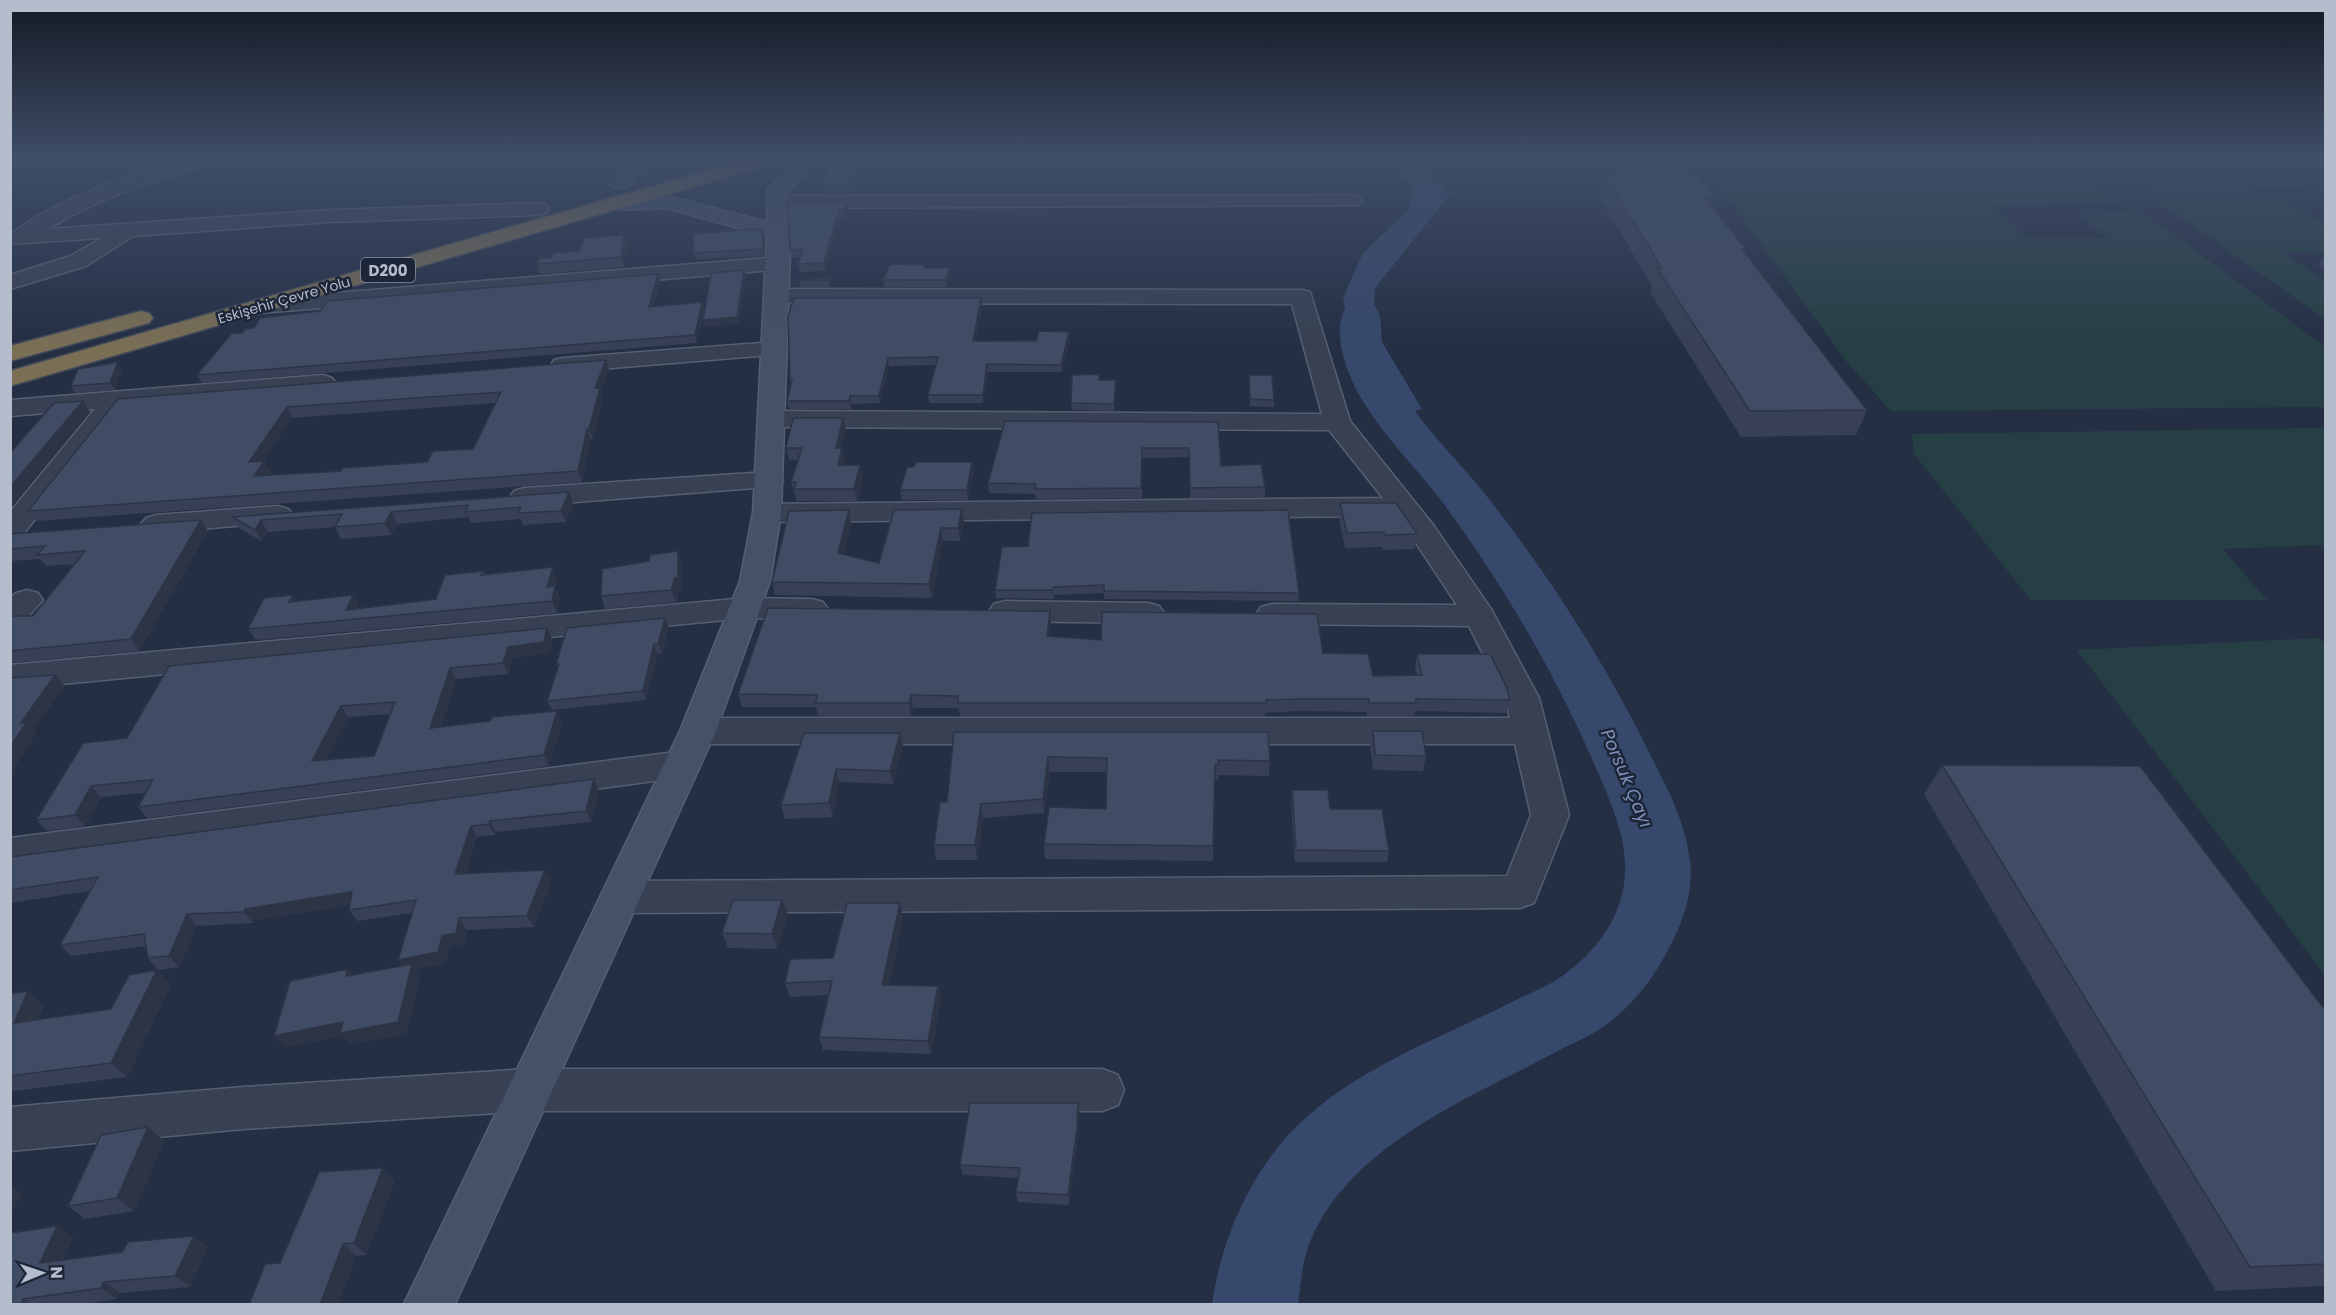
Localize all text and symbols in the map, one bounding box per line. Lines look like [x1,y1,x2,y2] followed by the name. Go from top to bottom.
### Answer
[361,258,415,282] road number: D200
[215,272,353,328] street label: Eskişehir Çevre Yolu
[1595,725,1659,831] water label: Porsuk Çayı
[12,1243,72,1303] north arrow
[45,1266,68,1279] text: N

